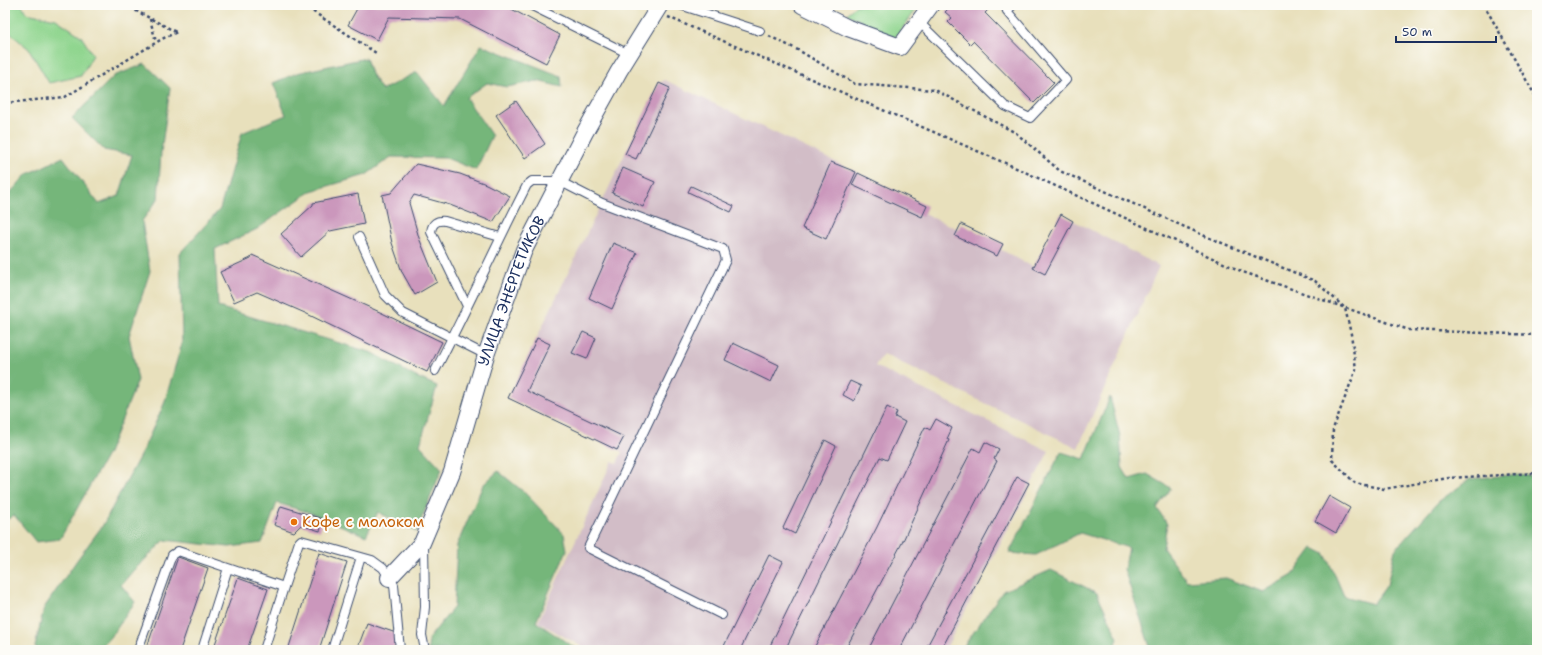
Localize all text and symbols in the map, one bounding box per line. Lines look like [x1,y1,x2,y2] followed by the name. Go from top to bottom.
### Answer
[1396,18,1496,44] scale bar
[1402,24,1432,40] text: 50 m
[473,212,550,368] street label: УЛИЦА ЭНЕРГЕТИКОВ
[302,512,425,532] place label: Кофе с молоком
[289,517,299,527] marker: Кофе с молоком

